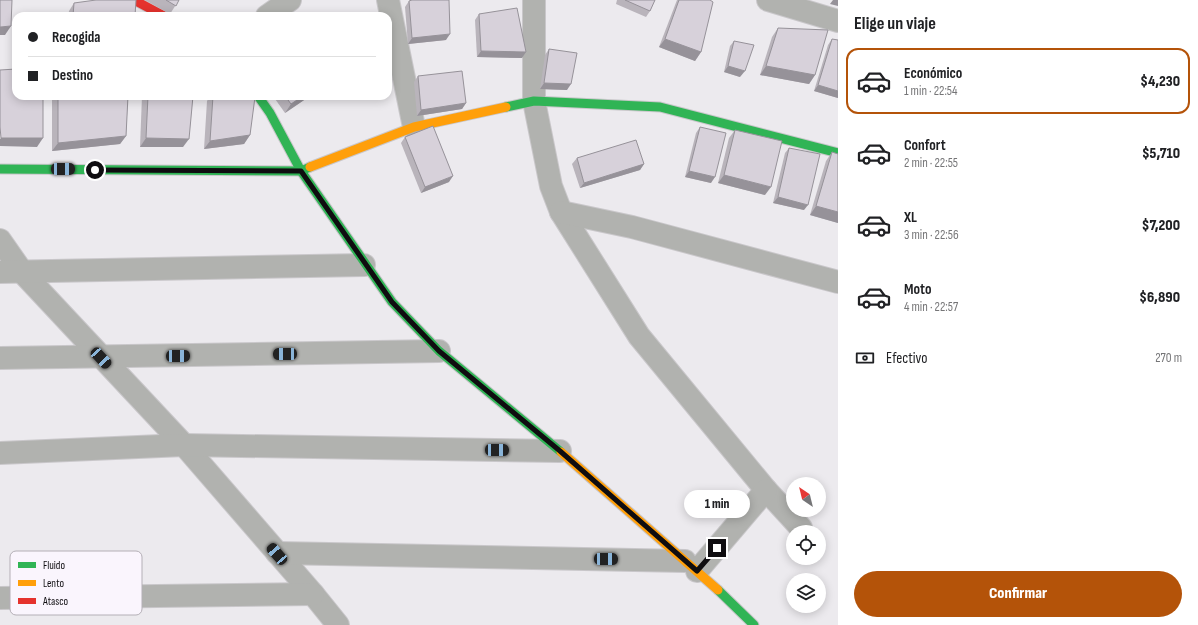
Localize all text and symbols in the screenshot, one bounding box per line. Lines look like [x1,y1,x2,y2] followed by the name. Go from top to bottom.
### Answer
[854,13,936,34] text: Elige un viaje
[52,28,100,47] text: Recogida
[856,63,892,99] icon: car
[904,64,962,83] text: Económico
[52,66,93,85] text: Destino
[1140,72,1180,91] text: $4,230
[904,83,958,99] text: 1 min · 22:54
[856,135,892,171] icon: car
[904,136,946,155] text: Confort
[1142,144,1180,163] text: $5,710
[904,155,958,171] text: 2 min · 22:55
[86,161,104,179] route start
[51,163,75,175] car
[856,207,892,243] icon: car
[904,208,917,227] text: XL
[1142,216,1180,235] text: $7,200
[904,227,959,243] text: 3 min · 22:56
[856,279,892,315] icon: car
[904,280,931,299] text: Moto
[1139,288,1180,307] text: $6,890
[904,299,958,315] text: 4 min · 22:57
[88,345,114,371] car
[854,347,876,369] icon: cash
[273,348,297,360] car
[886,349,927,368] text: Efectivo
[166,350,190,362] car
[1155,350,1182,366] text: 270 m
[485,444,509,456] car
[786,477,826,517] north arrow
[786,477,826,613] map controls
[684,490,750,518] callout: 1 min
[705,496,729,512] text: 1 min
[786,525,826,565] button: locate
[708,539,726,557] route end
[265,541,289,567] car
[10,551,142,615] legend
[594,553,618,565] car
[43,559,65,572] text: Fluido
[854,571,1182,617] button: Confirmar
[786,573,826,613] button: layers
[43,577,64,590] text: Lento
[42,595,69,608] text: Atasco

